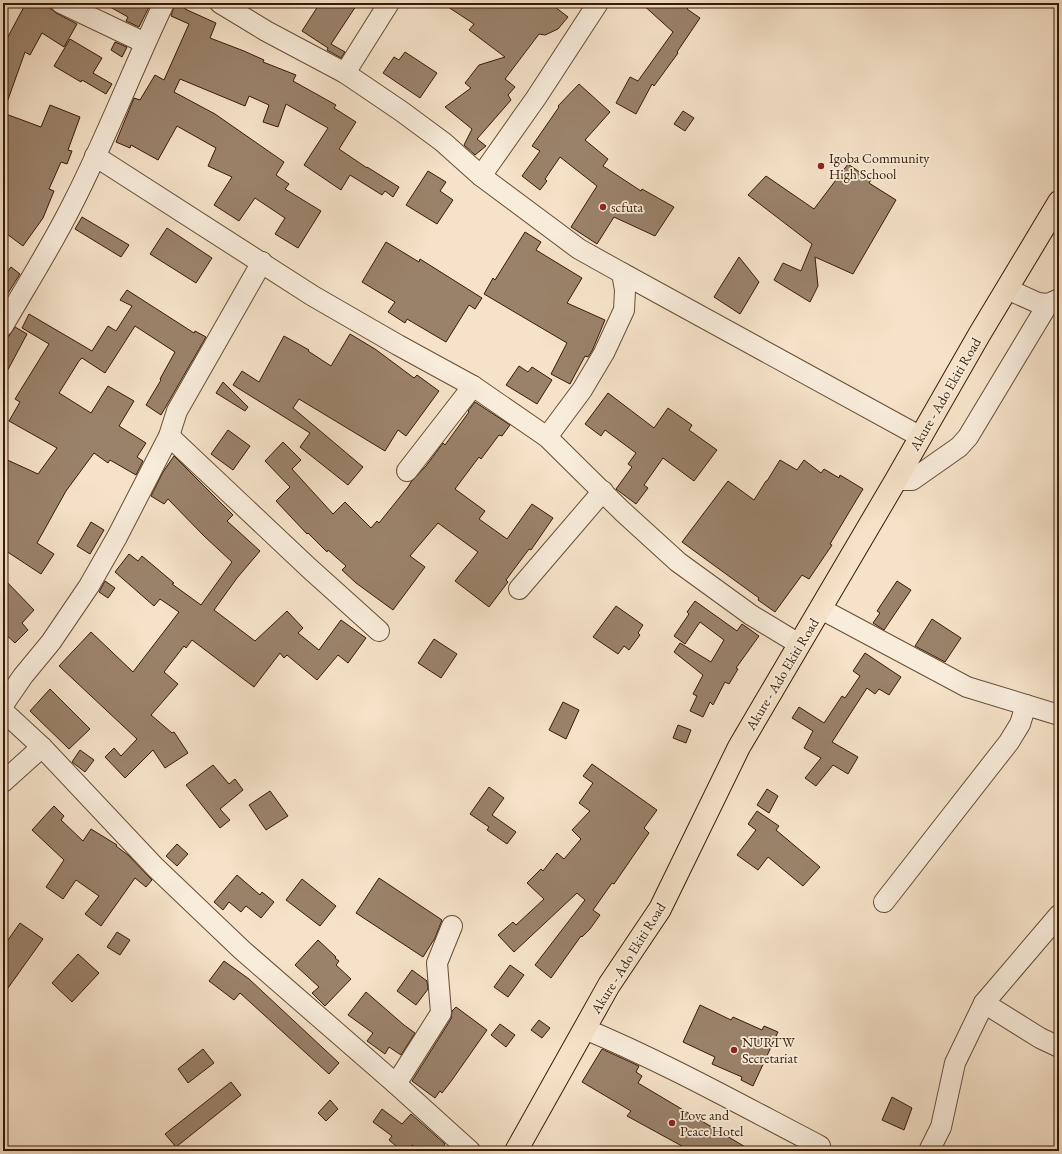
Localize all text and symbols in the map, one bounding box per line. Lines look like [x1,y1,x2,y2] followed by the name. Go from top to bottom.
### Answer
[829,149,930,183] place label: Igoba Community High School
[816,161,826,171] marker: Igoba Community High School
[611,198,643,216] place label: scfuta
[598,202,608,212] marker: scfuta
[905,333,985,455] street label: Akure - Ado Ekiti Road
[741,614,823,734] street label: Akure - Ado Ekiti Road
[586,898,670,1018] street label: Akure - Ado Ekiti Road
[742,1033,798,1067] place label: NURTW Secretariat
[729,1045,739,1055] marker: NURTW Secretariat
[680,1106,744,1140] place label: Love and Peace Hotel
[667,1118,677,1128] marker: Love and Peace Hotel

